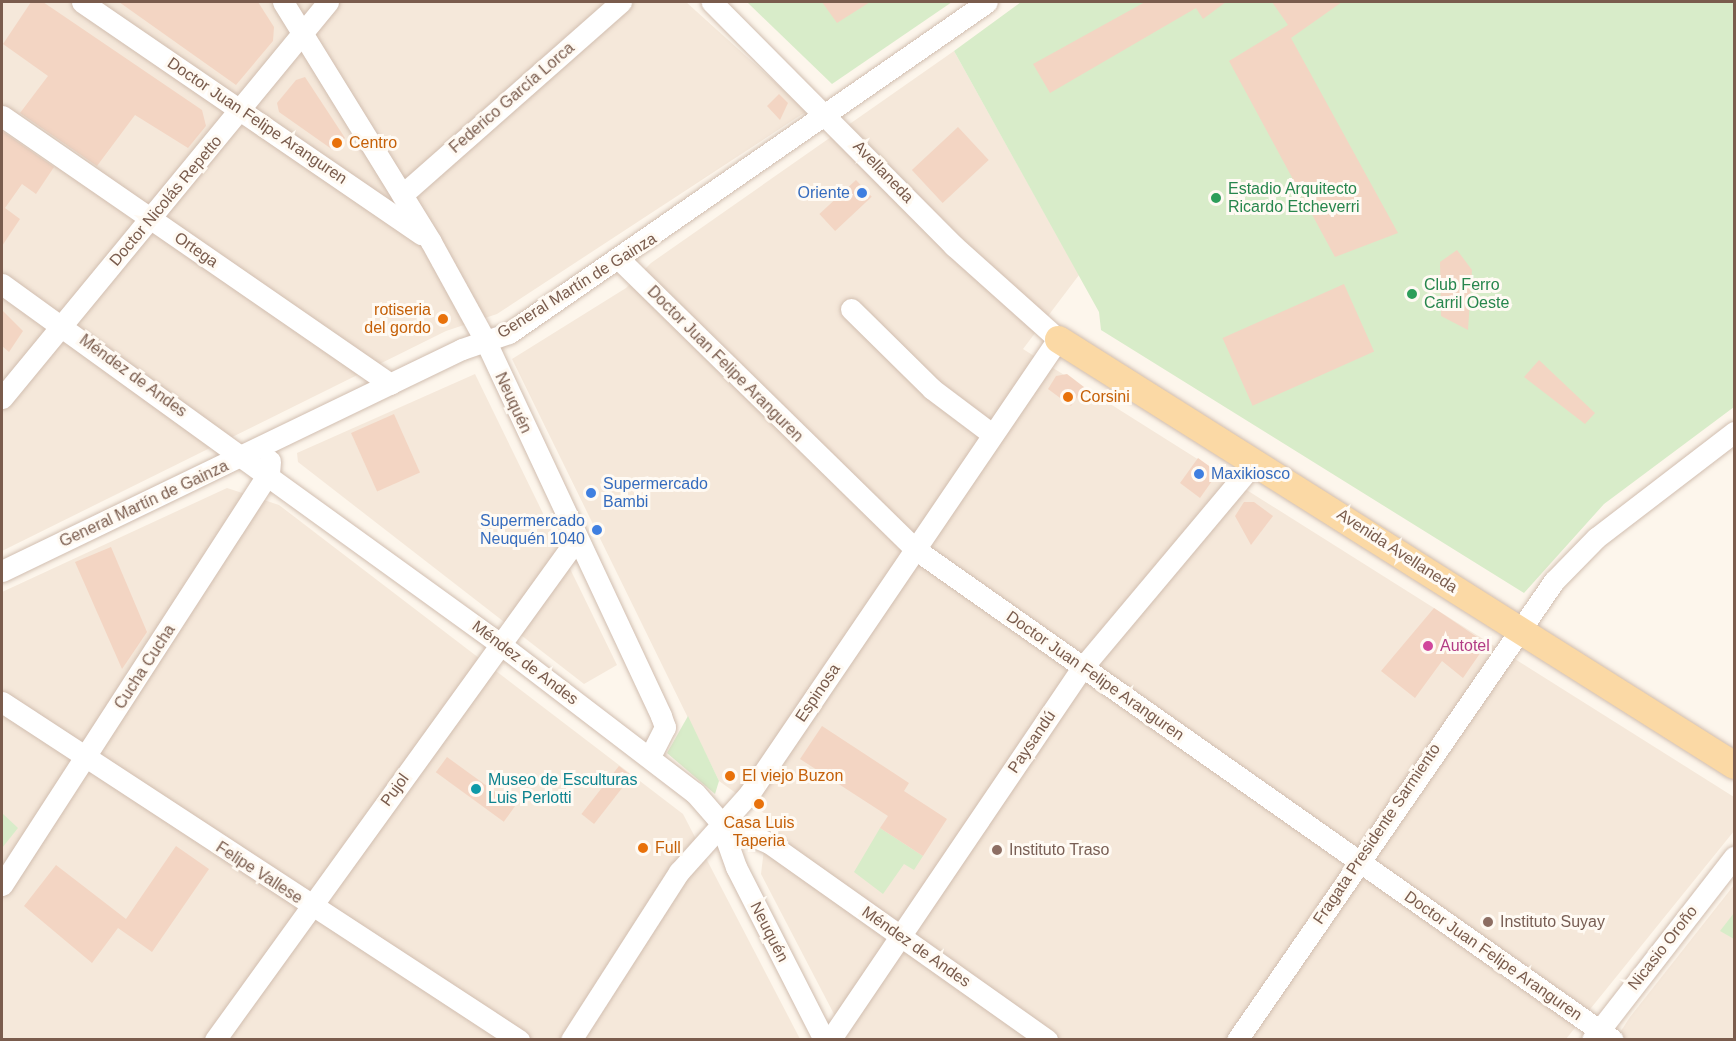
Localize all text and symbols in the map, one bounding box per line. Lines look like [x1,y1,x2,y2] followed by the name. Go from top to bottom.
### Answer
[446,39,578,157] street label: Federico García Lorca
[163,53,351,189] street label: Doctor Juan Felipe Aranguren
[106,132,226,270] street label: Doctor Nicolás Repetto
[349,133,397,153] place label: Centro
[330,136,344,150] marker: Centro
[849,137,917,207] street label: Avellaneda
[1228,179,1360,217] place label: Estadio Arquitecto Ricardo Etcheverri
[798,183,850,203] place label: Oriente
[855,186,869,200] marker: Oriente
[1209,191,1223,205] marker: Estadio Arquitecto Ricardo Etcheverri
[170,228,222,272] street label: Ortega
[494,229,660,343] street label: General Martín de Gainza
[1424,275,1509,313] place label: Club Ferro Carril Oeste
[643,282,807,446] street label: Doctor Juan Felipe Aranguren
[1405,287,1419,301] marker: Club Ferro Carril Oeste
[364,300,431,338] place label: rotiseria del gordo
[436,312,450,326] marker: rotiseria del gordo
[75,330,191,422] street label: Méndez de Andes
[491,370,535,436] street label: Neuquén
[1080,387,1130,407] place label: Corsini
[1061,390,1075,404] marker: Corsini
[57,456,231,552] street label: General Martín de Gainza
[1211,464,1290,484] place label: Maxikiosco
[1192,467,1206,481] marker: Maxikiosco
[603,474,708,512] place label: Supermercado Bambi
[584,486,598,500] marker: Supermercado Bambi
[1333,505,1461,597] street label: Avenida Avellaneda
[480,511,585,549] place label: Supermercado Neuquén 1040
[590,523,604,537] marker: Supermercado Neuquén 1040
[1002,607,1188,745] street label: Doctor Juan Felipe Aranguren
[468,617,582,709] street label: Méndez de Andes
[111,621,179,713] street label: Cucha Cucha
[1440,636,1490,656] place label: Autotel
[1421,639,1435,653] marker: Autotel
[792,660,844,726] street label: Espinosa
[1004,707,1060,777] street label: Paysandú
[1309,740,1445,928] street label: Fragata Presidente Sarmiento
[742,766,843,786] place label: El viejo Buzon
[723,769,737,783] marker: El viejo Buzon
[377,770,413,810] street label: Pujol
[488,770,637,808] place label: Museo de Esculturas Luis Perlotti
[469,782,483,796] marker: Museo de Esculturas Luis Perlotti
[752,797,766,811] marker: Casa Luis Taperia
[723,813,795,851] place label: Casa Luis Taperia
[212,838,306,908] street label: Felipe Vallese
[655,838,681,858] place label: Full
[1009,840,1110,860] place label: Instituto Traso
[636,841,650,855] marker: Full
[990,843,1004,857] marker: Instituto Traso
[1400,887,1586,1025] street label: Doctor Juan Felipe Aranguren
[746,899,792,965] street label: Neuquén
[858,902,974,992] street label: Méndez de Andes
[1624,902,1702,994] street label: Nicasio Oroño
[1500,912,1605,932] place label: Instituto Suyay
[1481,915,1495,929] marker: Instituto Suyay

